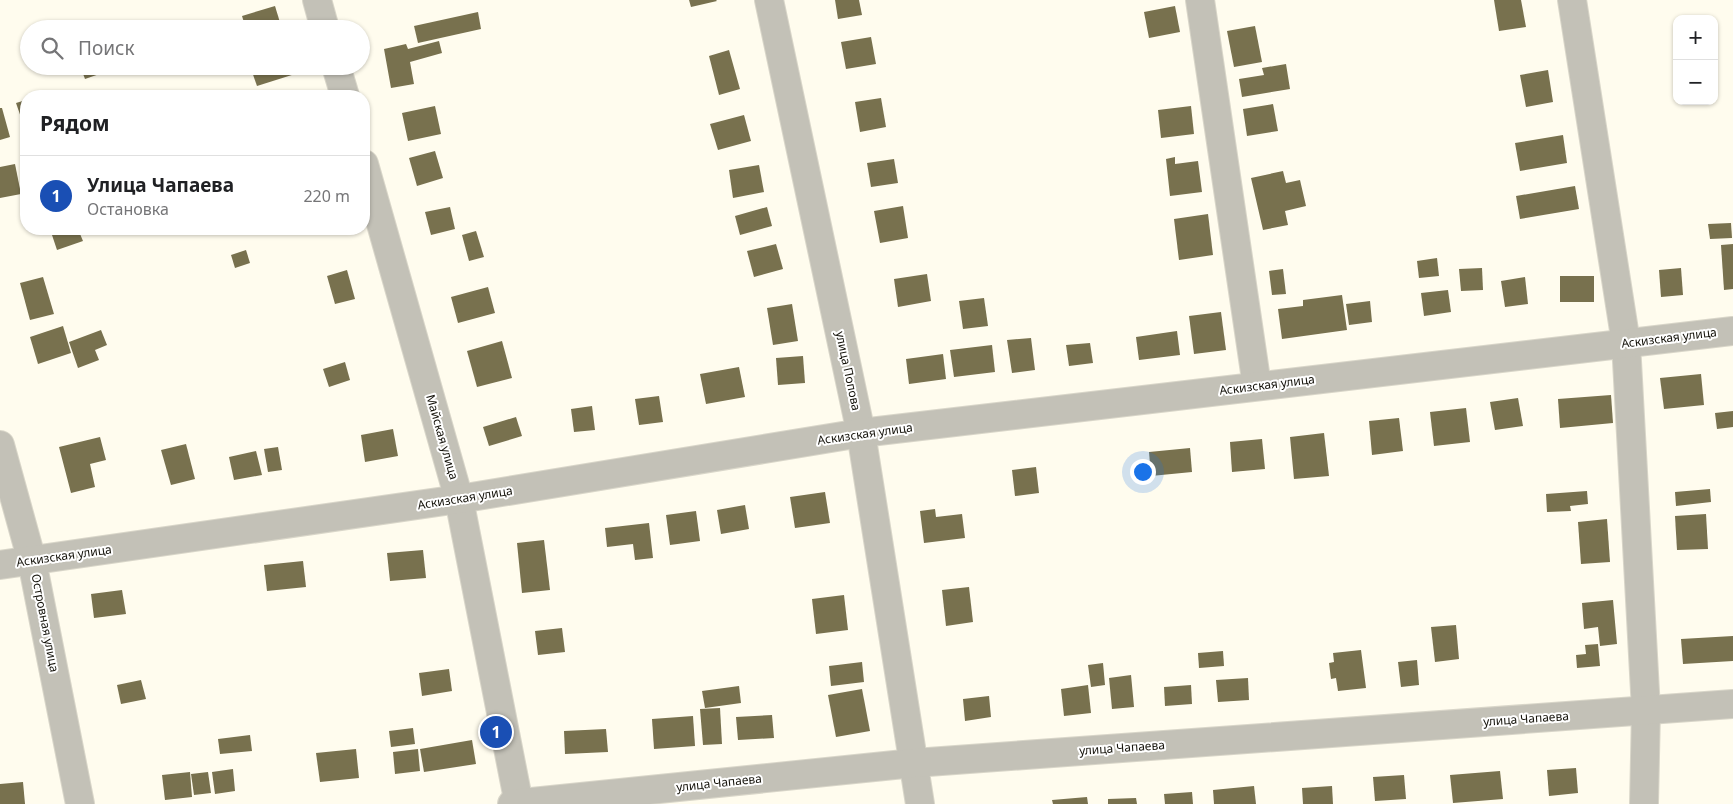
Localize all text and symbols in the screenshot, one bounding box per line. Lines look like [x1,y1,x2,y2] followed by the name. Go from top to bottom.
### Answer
[1673,15,1718,105] map controls
[1673,15,1718,60] button: +
[20,20,370,75] search box
[38,34,66,62] icon: search
[78,35,134,61] text: Поиск
[1673,60,1718,105] button: −
[40,109,110,137] text: Рядом
[87,172,234,198] text: Улица Чапаева
[51,185,61,207] text: 1
[303,185,350,207] text: 220 m
[87,198,169,220] text: Остановка
[1620,323,1718,352] street label: Аскизская улица
[832,330,865,412] street label: улица Попова
[1218,370,1316,399] street label: Аскизская улица
[422,392,463,481] street label: Майская улица
[816,418,914,449] street label: Аскизская улица
[1130,459,1156,485] your location
[416,482,514,513] street label: Аскизская улица
[15,540,113,571] street label: Аскизская улица
[28,572,63,674] street label: Островная улица
[1483,707,1569,730] street label: улица Чапаева
[480,713,512,751] pin: 1
[1079,736,1165,759] street label: улица Чапаева
[675,770,763,795] street label: улица Чапаева

